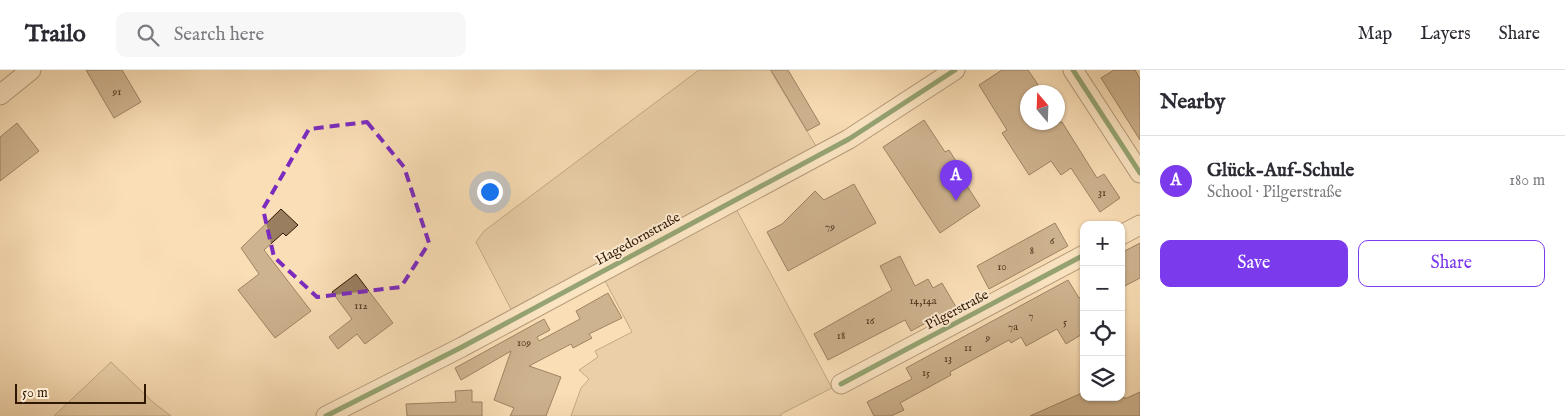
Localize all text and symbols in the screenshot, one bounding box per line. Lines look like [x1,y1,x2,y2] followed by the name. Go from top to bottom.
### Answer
[116,12,466,57] search box
[25,19,86,50] text: Trailo
[134,21,162,49] icon: search
[174,23,264,47] text: Search here
[1358,23,1392,46] text: Map
[1420,23,1471,46] text: Layers
[1499,23,1540,46] text: Share
[112,85,121,99] house number: 91
[1020,85,1065,130] north arrow
[1160,89,1225,116] text: Nearby
[1207,159,1354,183] text: Glück-Auf-Schule
[940,160,972,201] pin: A
[1171,171,1181,191] text: A
[1509,171,1545,191] text: 180 m
[477,179,503,205] your location
[1207,183,1342,203] text: School · Pilgerstraße
[1098,186,1106,200] house number: 31
[592,208,684,270] street label: Hagedornstraße
[825,220,835,234] house number: 79
[1080,221,1125,401] map controls
[1080,221,1125,266] button: +
[1050,234,1055,248] house number: 6
[1160,240,1348,287] button: Save
[1358,240,1545,287] button: Share
[1030,244,1034,258] house number: 8
[997,260,1007,274] house number: 10
[1080,266,1125,311] button: −
[922,285,992,334] street label: Pilgerstraße
[910,294,937,308] house number: 14,14a
[354,299,368,313] house number: 112
[1028,309,1034,323] house number: 7
[1080,311,1125,356] button: locate
[866,314,875,328] house number: 16
[1063,315,1067,329] house number: 5
[1008,320,1018,334] house number: 7a
[837,329,845,343] house number: 18
[985,331,991,345] house number: 9
[517,336,531,350] house number: 109
[964,341,972,355] house number: 11
[944,352,952,366] house number: 13
[1080,356,1125,401] button: layers
[922,366,930,380] house number: 15
[15,381,146,404] scale bar
[22,384,48,402] text: 50 m

